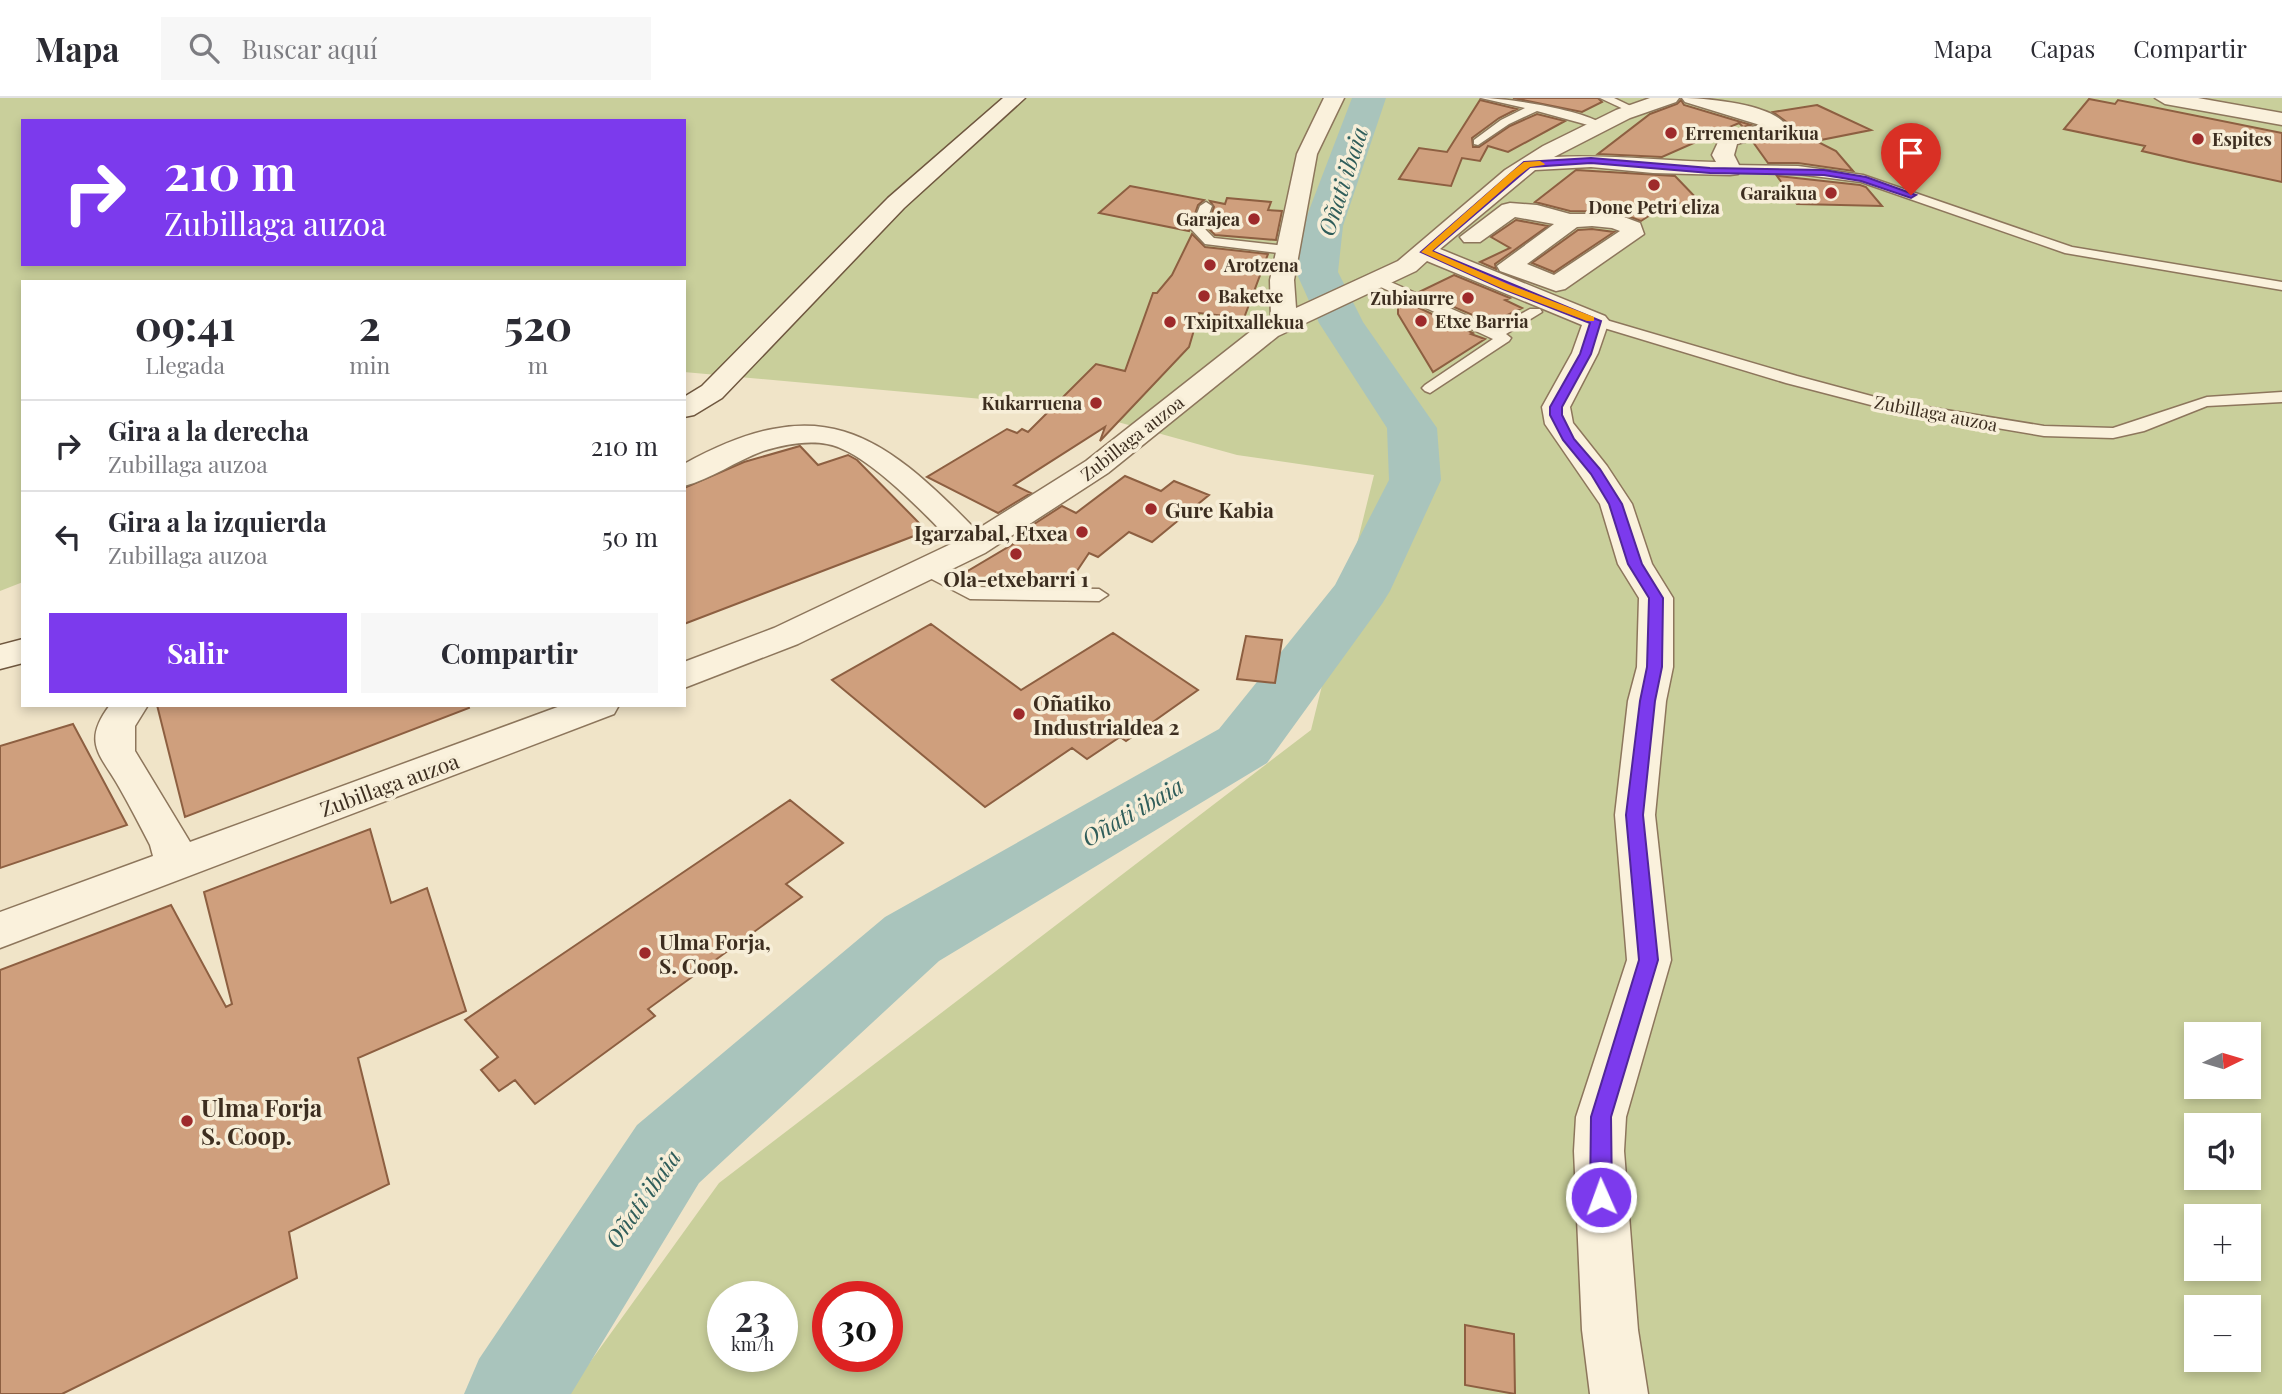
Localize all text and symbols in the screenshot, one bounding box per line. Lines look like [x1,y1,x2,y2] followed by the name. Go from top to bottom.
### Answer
[161,17,651,80] search box
[35,26,119,70] text: Mapa
[185,29,223,67] icon: search
[241,31,378,66] text: Buscar aquí
[1934,32,1992,64] text: Mapa
[2030,32,2095,64] text: Capas
[2133,32,2247,64] text: Compartir
[1685,121,1819,145] place label: Errementarikua
[1310,123,1374,239] water label: Oñati ibaia
[1881,123,1941,195] pin
[1663,125,1679,141] marker: Errementarikua
[2212,127,2272,151] place label: Espites
[2190,131,2206,147] marker: Espites
[1892,134,1930,172] icon: arrive
[164,138,296,203] text: 210 m
[49,147,140,238] icon: right
[1646,177,1662,193] marker: Done Petri eliza
[1740,181,1818,205] place label: Garaikua
[1823,185,1839,201] marker: Garaikua
[1588,195,1720,219] place label: Done Petri eliza
[164,201,386,244] text: Zubillaga auzoa
[1176,207,1241,231] place label: Garajea
[1246,211,1262,227] marker: Garajea
[1223,253,1299,277] place label: Arotzena
[1202,257,1218,273] marker: Arotzena
[1218,284,1283,308] place label: Baketxe
[1370,286,1454,310] place label: Zubiaurre
[1196,288,1212,304] marker: Baketxe
[1460,290,1476,306] marker: Zubiaurre
[135,296,236,352] text: 09:41
[359,296,381,352] text: 2
[504,296,572,352] text: 520
[1435,309,1529,333] place label: Etxe Barria
[1184,310,1305,334] place label: Txipitxallekua
[1413,313,1429,329] marker: Etxe Barria
[1162,314,1178,330] marker: Txipitxallekua
[145,349,225,380] text: Llegada
[349,349,390,380] text: min
[528,349,548,380] text: m
[1872,389,2000,437] street label: Zubillaga auzoa
[1075,390,1189,486] street label: Zubillaga auzoa
[982,391,1083,415] place label: Kukarruena
[1088,395,1104,411] marker: Kukarruena
[108,413,309,448] text: Gira a la derecha
[49,427,87,465] icon: right
[591,428,658,463] text: 210 m
[108,448,268,479] text: Zubillaga auzoa
[1165,495,1274,523] place label: Gure Kabia
[1143,501,1159,517] marker: Gure Kabia
[108,504,327,539] text: Gira a la izquierda
[49,518,87,556] icon: left
[914,518,1068,546] place label: Igarzabal, Etxea
[602,519,658,554] text: 50 m
[1074,524,1090,540] marker: Igarzabal, Etxea
[108,539,268,570] text: Zubillaga auzoa
[1008,546,1024,562] marker: Ola-etxebarri 1
[943,564,1089,592] place label: Ola-etxebarri 1
[49,613,347,693] button: Salir
[361,613,658,693] button: Compartir
[1033,688,1179,740] place label: Oñatiko Industrialdea 2
[1011,706,1027,722] marker: Oñatiko Industrialdea 2
[316,746,463,822] street label: Zubillaga auzoa
[1075,769,1189,853] water label: Oñati ibaia
[659,927,771,979] place label: Ulma Forja, S. Coop.
[637,945,653,961] marker: Ulma Forja, S. Coop.
[2184,1022,2261,1099] north arrow
[2184,1022,2261,1372] map controls
[201,1091,323,1151] place label: Ulma Forja S. Coop.
[179,1113,195,1129] marker: Ulma Forja S. Coop.
[2184,1113,2261,1190] button: sound
[597,1143,687,1253] water label: Oñati ibaia
[1564,1160,1638,1234] position arrow
[2184,1204,2261,1281] button: +
[812,1281,903,1372] speed limit sign: 30
[735,1294,770,1341] text: 23
[2184,1295,2261,1372] button: −
[731,1332,774,1356] text: km/h

